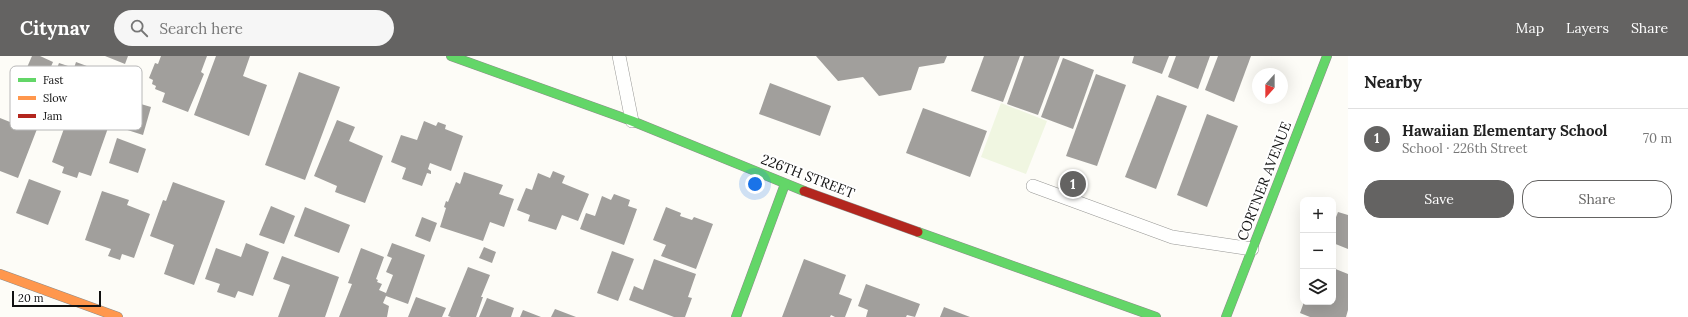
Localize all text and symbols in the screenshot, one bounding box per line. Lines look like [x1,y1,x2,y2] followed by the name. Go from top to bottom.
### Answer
[114,10,394,46] search box
[20,16,90,40] text: Citynav
[128,17,150,39] icon: search
[160,19,243,38] text: Search here
[1516,19,1544,37] text: Map
[1566,19,1609,37] text: Layers
[1631,19,1668,37] text: Share
[10,66,142,130] legend
[1252,68,1288,104] north arrow
[1364,71,1422,93] text: Nearby
[43,73,64,87] text: Fast
[43,91,68,105] text: Slow
[42,109,63,123] text: Jam
[1233,119,1295,243] street label: CORTNER AVENUE
[1402,121,1608,140] text: Hawaiian Elementary School
[1374,130,1380,147] text: 1
[1643,130,1672,147] text: 70 m
[1402,140,1527,157] text: School · 226th Street
[759,150,857,202] street label: 226TH STREET
[1060,169,1086,199] pin: 1
[745,174,765,194] your location
[1364,180,1514,218] button: Save
[1522,180,1672,218] button: Share
[1300,197,1336,305] map controls
[1300,197,1336,233] button: +
[1300,233,1336,269] button: −
[1300,269,1336,305] button: layers
[12,289,101,308] scale bar
[18,291,43,305] text: 20 m

